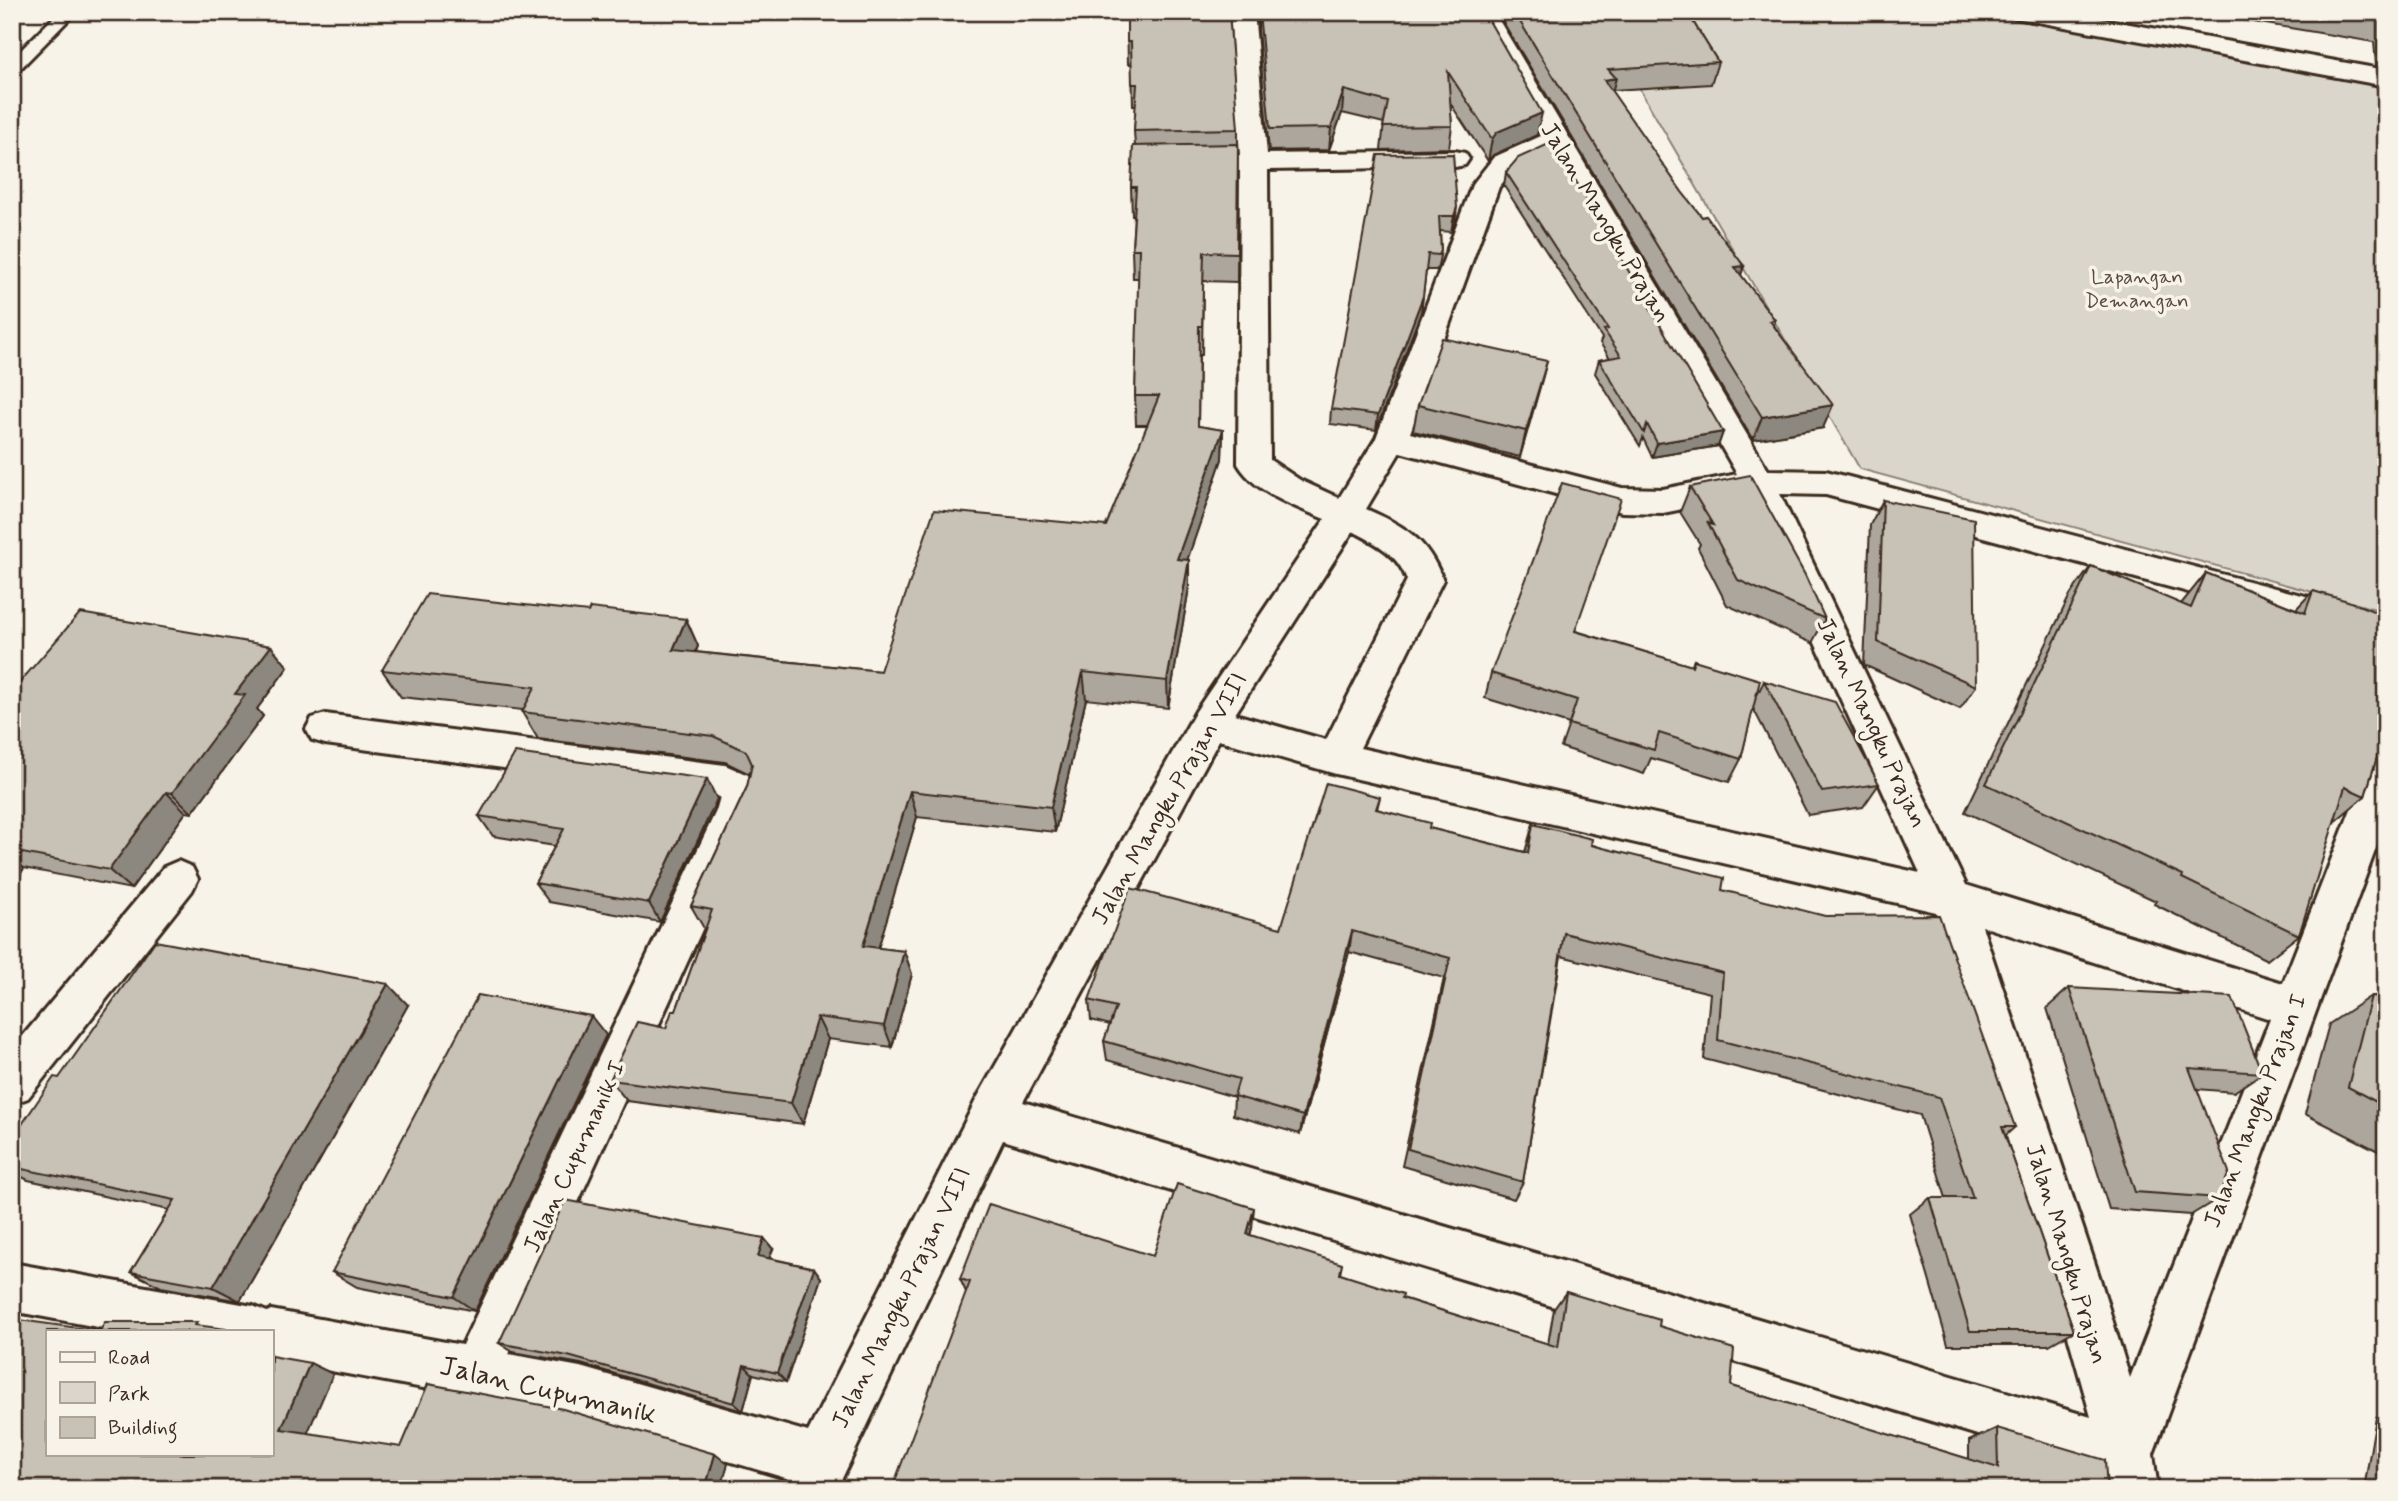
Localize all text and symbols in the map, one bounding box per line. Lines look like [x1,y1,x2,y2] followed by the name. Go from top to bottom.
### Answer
[1531,117,1677,330] street label: Jalan Mangku Prajan
[2085,263,2189,315] park label: Lapangan Demangan
[1807,613,1933,834] street label: Jalan Mangku Prajan
[1085,667,1257,932] street label: Jalan Mangku Prajan VIII
[2197,990,2317,1233] street label: Jalan Mangku Prajan I
[517,1056,633,1258] street label: Jalan Cupumanik I
[2016,1140,2114,1368] street label: Jalan Mangku Prajan
[825,1162,981,1434] street label: Jalan Mangku Prajan VIII
[46,1330,273,1456] legend
[108,1344,150,1372] text: Road
[436,1348,660,1434] street label: Jalan Cupumanik
[108,1380,150,1408] text: Park
[108,1414,178,1444] text: Building

